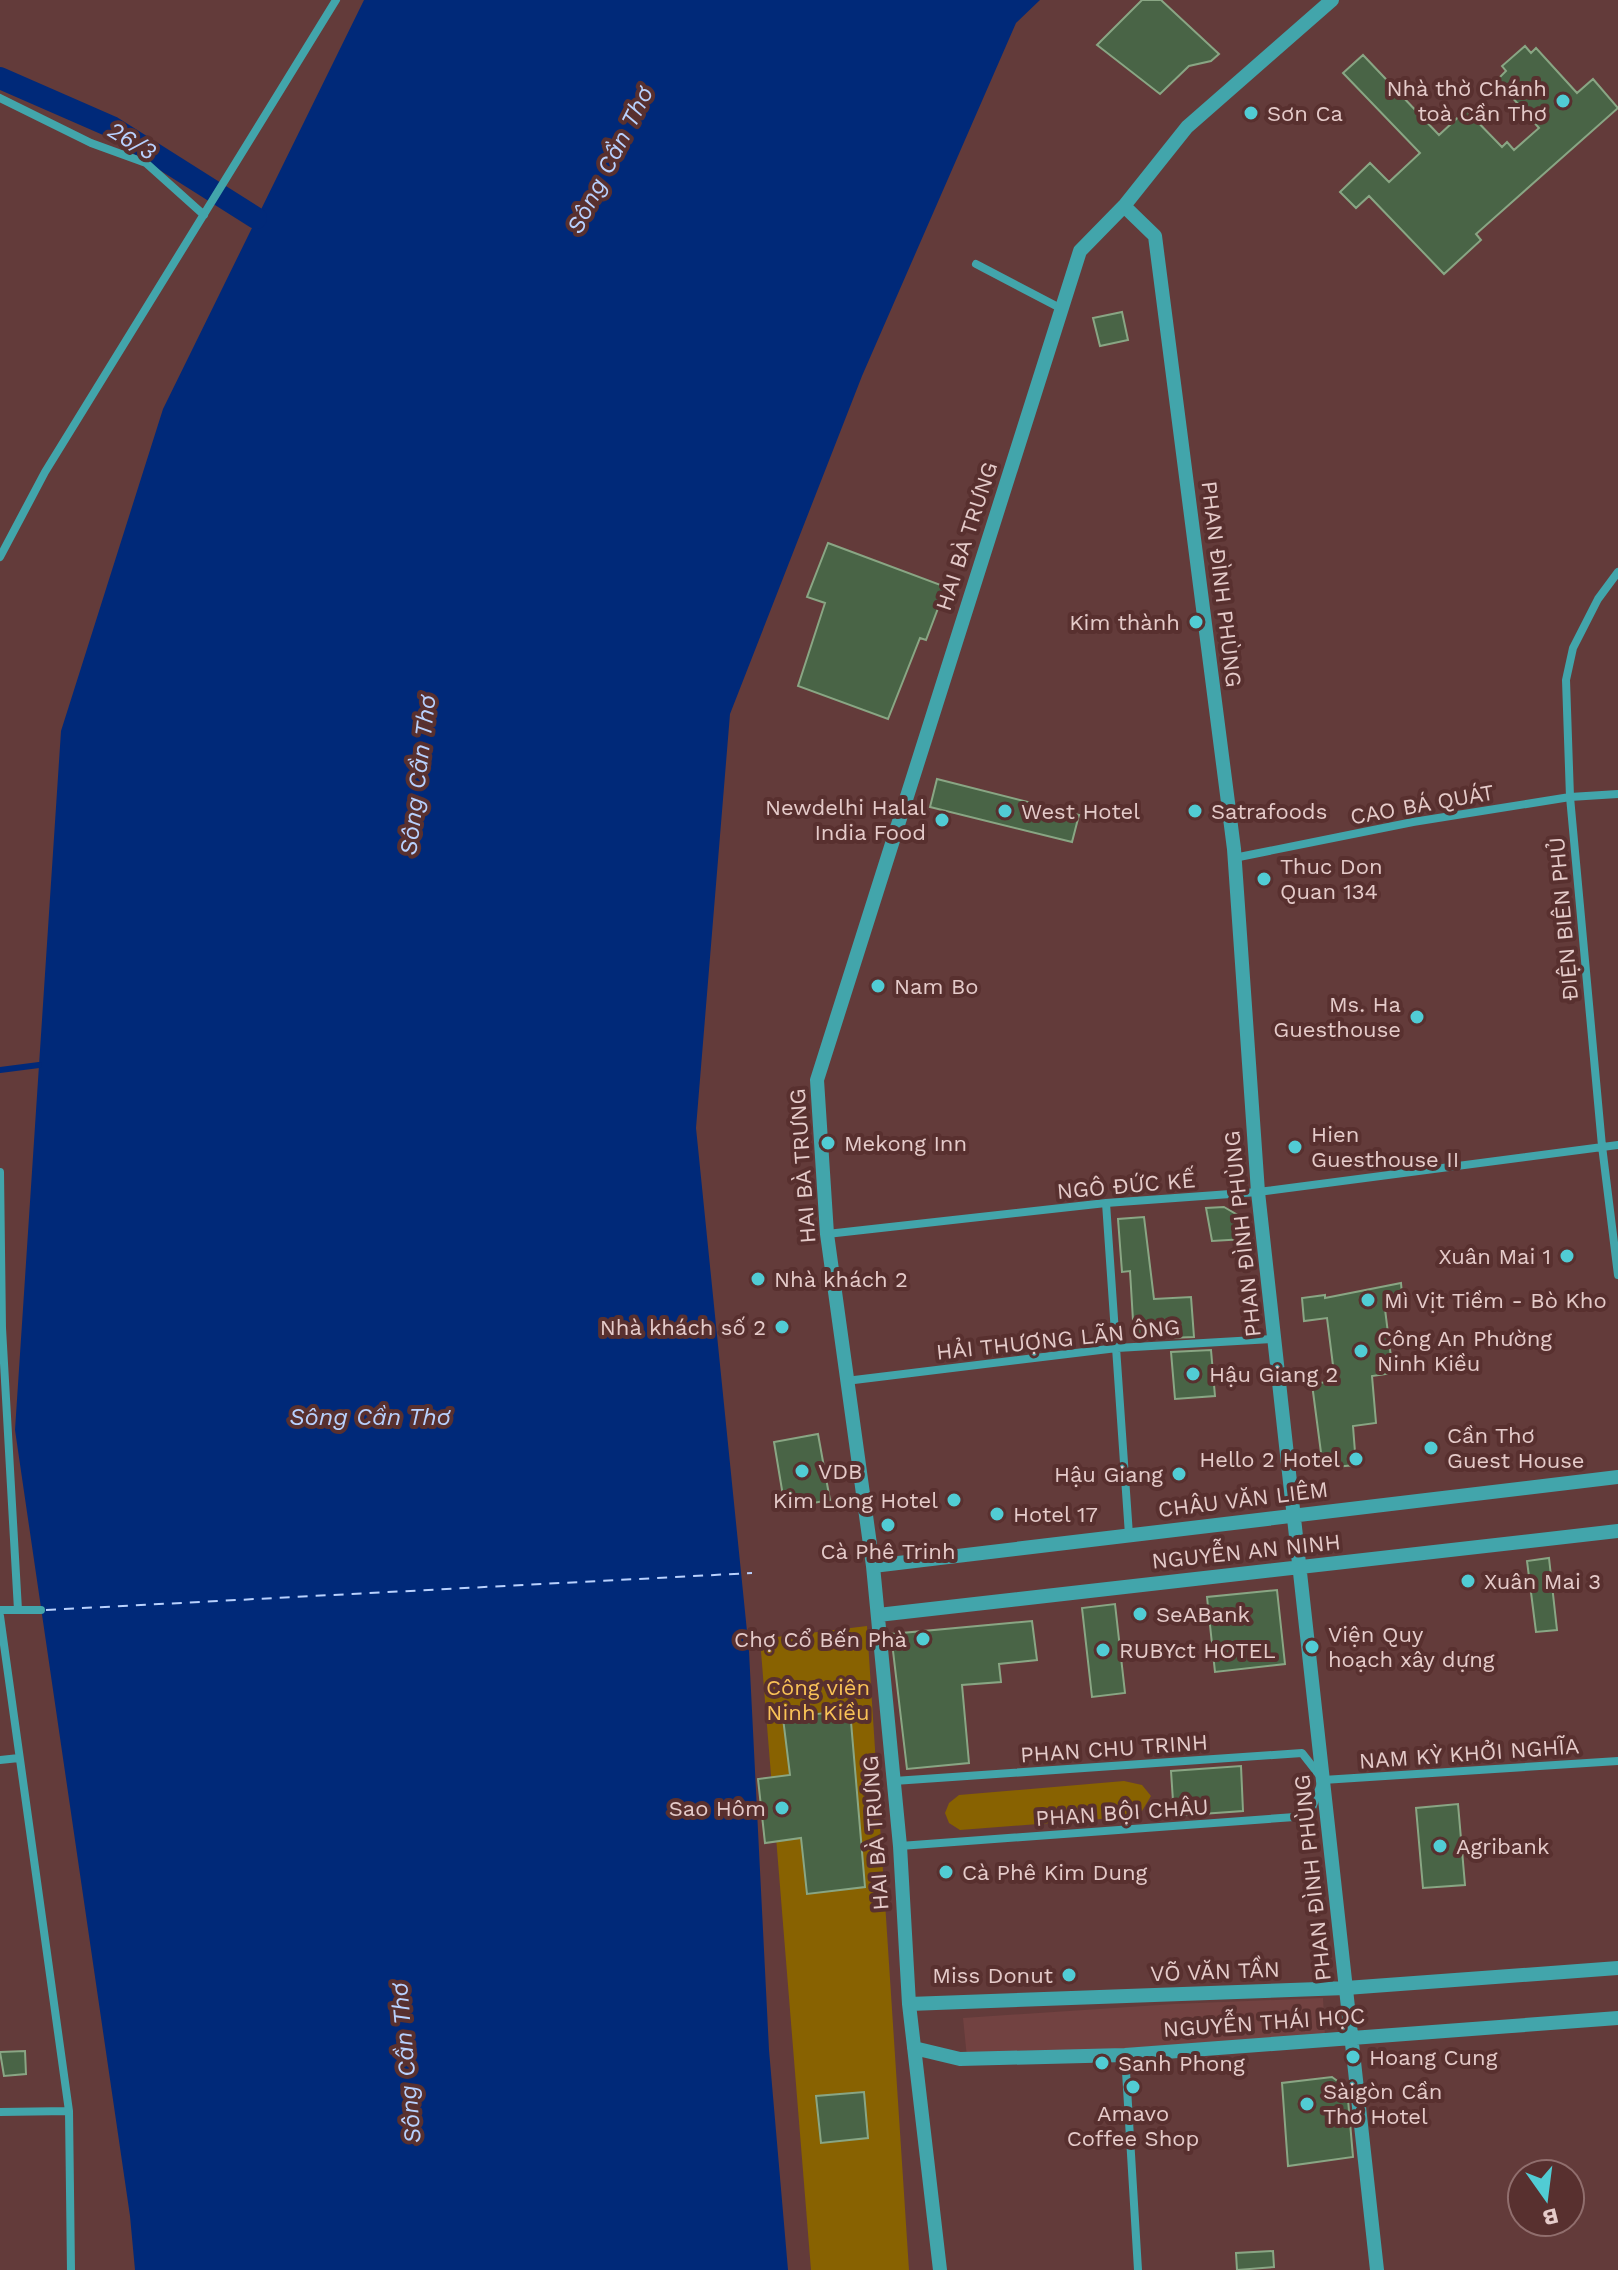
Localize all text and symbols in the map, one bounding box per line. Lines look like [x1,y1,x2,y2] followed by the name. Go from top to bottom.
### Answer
[1386,76,1547,126] place label: Nhà thờ Chánh toà Cần Thơ
[561,81,660,238] water label: Sông Cần Thơ
[1554,92,1572,110] marker: Nhà thờ Chánh toà Cần Thơ
[1267,101,1343,126] place label: Sơn Ca
[1242,104,1260,122] marker: Sơn Ca
[103,116,161,166] water label: 26/3
[931,459,1002,614] street label: HAI BÀ TRƯNG
[1196,480,1247,689] street label: PHAN ĐÌNH PHÙNG
[1069,610,1180,635] place label: Kim thành
[1187,613,1205,631] marker: Kim thành
[394,692,442,857] water label: Sông Cần Thơ
[1348,780,1496,829] street label: CAO BÁ QUÁT
[765,795,926,845] place label: Newdelhi Halal India Food
[1021,799,1140,824] place label: West Hotel
[1211,799,1327,824] place label: Satrafoods
[996,802,1014,820] marker: West Hotel
[1186,802,1204,820] marker: Satrafoods
[933,811,951,829] marker: Newdelhi Halal India Food
[1544,836,1583,1002] street label: ĐIỆN BIÊN PHỦ
[1280,854,1383,904] place label: Thuc Don Quan 134
[1255,870,1273,888] marker: Thuc Don Quan 134
[894,974,979,999] place label: Nam Bo
[869,977,887,995] marker: Nam Bo
[1273,992,1401,1042] place label: Ms. Ha Guesthouse
[1408,1008,1426,1026] marker: Ms. Ha Guesthouse
[785,1088,820,1244] street label: HAI BÀ TRƯNG
[1311,1122,1459,1172] place label: Hien Guesthouse II
[1219,1129,1266,1338] street label: PHAN ĐÌNH PHÙNG
[844,1131,967,1156] place label: Mekong Inn
[819,1134,837,1152] marker: Mekong Inn
[1286,1138,1304,1156] marker: Hien Guesthouse II
[1056,1165,1196,1204] street label: NGÔ ĐỨC KẾ
[1439,1244,1551,1269] place label: Xuân Mai 1
[1558,1247,1576,1265] marker: Xuân Mai 1
[774,1267,908,1292] place label: Nhà khách 2
[749,1270,767,1288] marker: Nhà khách 2
[1384,1288,1607,1313] place label: Mì Vịt Tiềm - Bò Kho
[1359,1291,1377,1309] marker: Mì Vịt Tiềm - Bò Kho
[935,1313,1181,1365] street label: HẢI THƯỢNG LÃN ÔNG
[600,1315,766,1340] place label: Nhà khách số 2
[773,1318,791,1336] marker: Nhà khách số 2
[1377,1326,1552,1376] place label: Công An Phường Ninh Kiều
[1352,1342,1370,1360] marker: Công An Phường Ninh Kiều
[1209,1362,1338,1387] place label: Hậu Giang 2
[1184,1365,1202,1383] marker: Hậu Giang 2
[289,1403,452,1431] water label: Sông Cần Thơ
[1447,1423,1585,1473] place label: Cần Thơ Guest House
[1422,1439,1440,1457] marker: Cần Thơ Guest House
[1199,1447,1340,1472] place label: Hello 2 Hotel
[1347,1450,1365,1468] marker: Hello 2 Hotel
[818,1459,862,1484] place label: VDB
[793,1462,811,1480] marker: VDB
[1054,1462,1163,1487] place label: Hậu Giang
[1170,1465,1188,1483] marker: Hậu Giang
[1157,1477,1330,1522] street label: CHÂU VĂN LIÊM
[773,1488,938,1513] place label: Kim Long Hotel
[945,1491,963,1509] marker: Kim Long Hotel
[1013,1502,1098,1527] place label: Hotel 17
[988,1505,1006,1523] marker: Hotel 17
[879,1516,897,1534] marker: Cà Phê Trinh
[1150,1526,1342,1574] street label: NGUYỄN AN NINH
[820,1539,956,1564] place label: Cà Phê Trinh
[1484,1569,1601,1594] place label: Xuân Mai 3
[1459,1572,1477,1590] marker: Xuân Mai 3
[1156,1602,1250,1627] place label: SeABank
[1131,1605,1149,1623] marker: SeABank
[1328,1622,1495,1672] place label: Viện Quy hoạch xây dựng
[734,1627,907,1652] place label: Chợ Cổ Bến Phà
[914,1630,932,1648] marker: Chợ Cổ Bến Phà
[1119,1638,1276,1663] place label: RUBYct HOTEL
[1303,1638,1321,1656] marker: Viện Quy hoạch xây dựng
[1094,1641,1112,1659] marker: RUBYct HOTEL
[766,1675,870,1725] park label: Công viên Ninh Kiều
[1019,1729,1209,1768] street label: PHAN CHU TRINH
[1358,1732,1580,1774] street label: NAM KỲ KHỞI NGHĨA
[858,1755,893,1911] street label: HAI BÀ TRƯNG
[1289,1773,1336,1982] street label: PHAN ĐÌNH PHÙNG
[1035,1794,1209,1831] street label: PHAN BỘI CHÂU
[669,1796,766,1821] place label: Sao Hôm
[773,1799,791,1817] marker: Sao Hôm
[1456,1834,1549,1859] place label: Agribank
[1431,1837,1449,1855] marker: Agribank
[962,1860,1148,1885] place label: Cà Phê Kim Dung
[937,1863,955,1881] marker: Cà Phê Kim Dung
[1150,1955,1280,1986] street label: VÕ VĂN TẦN
[932,1963,1053,1988] place label: Miss Donut
[1060,1966,1078,1984] marker: Miss Donut
[385,1981,427,2145] water label: Sông Cần Thơ
[1162,2000,1366,2042] street label: NGUYỄN THÁI HỌC
[1369,2045,1498,2070] place label: Hoang Cung
[1344,2048,1362,2066] marker: Hoang Cung
[1118,2051,1245,2076] place label: Sanh Phong
[1093,2054,1111,2072] marker: Sanh Phong
[1124,2078,1142,2096] marker: Amavo Coffee Shop
[1323,2079,1442,2129] place label: Sàigòn Cần Thơ Hotel
[1298,2095,1316,2113] marker: Sàigòn Cần Thơ Hotel
[1067,2101,1199,2151] place label: Amavo Coffee Shop
[1506,2158,1586,2238] north arrow
[1540,2203,1561,2231] text: B

